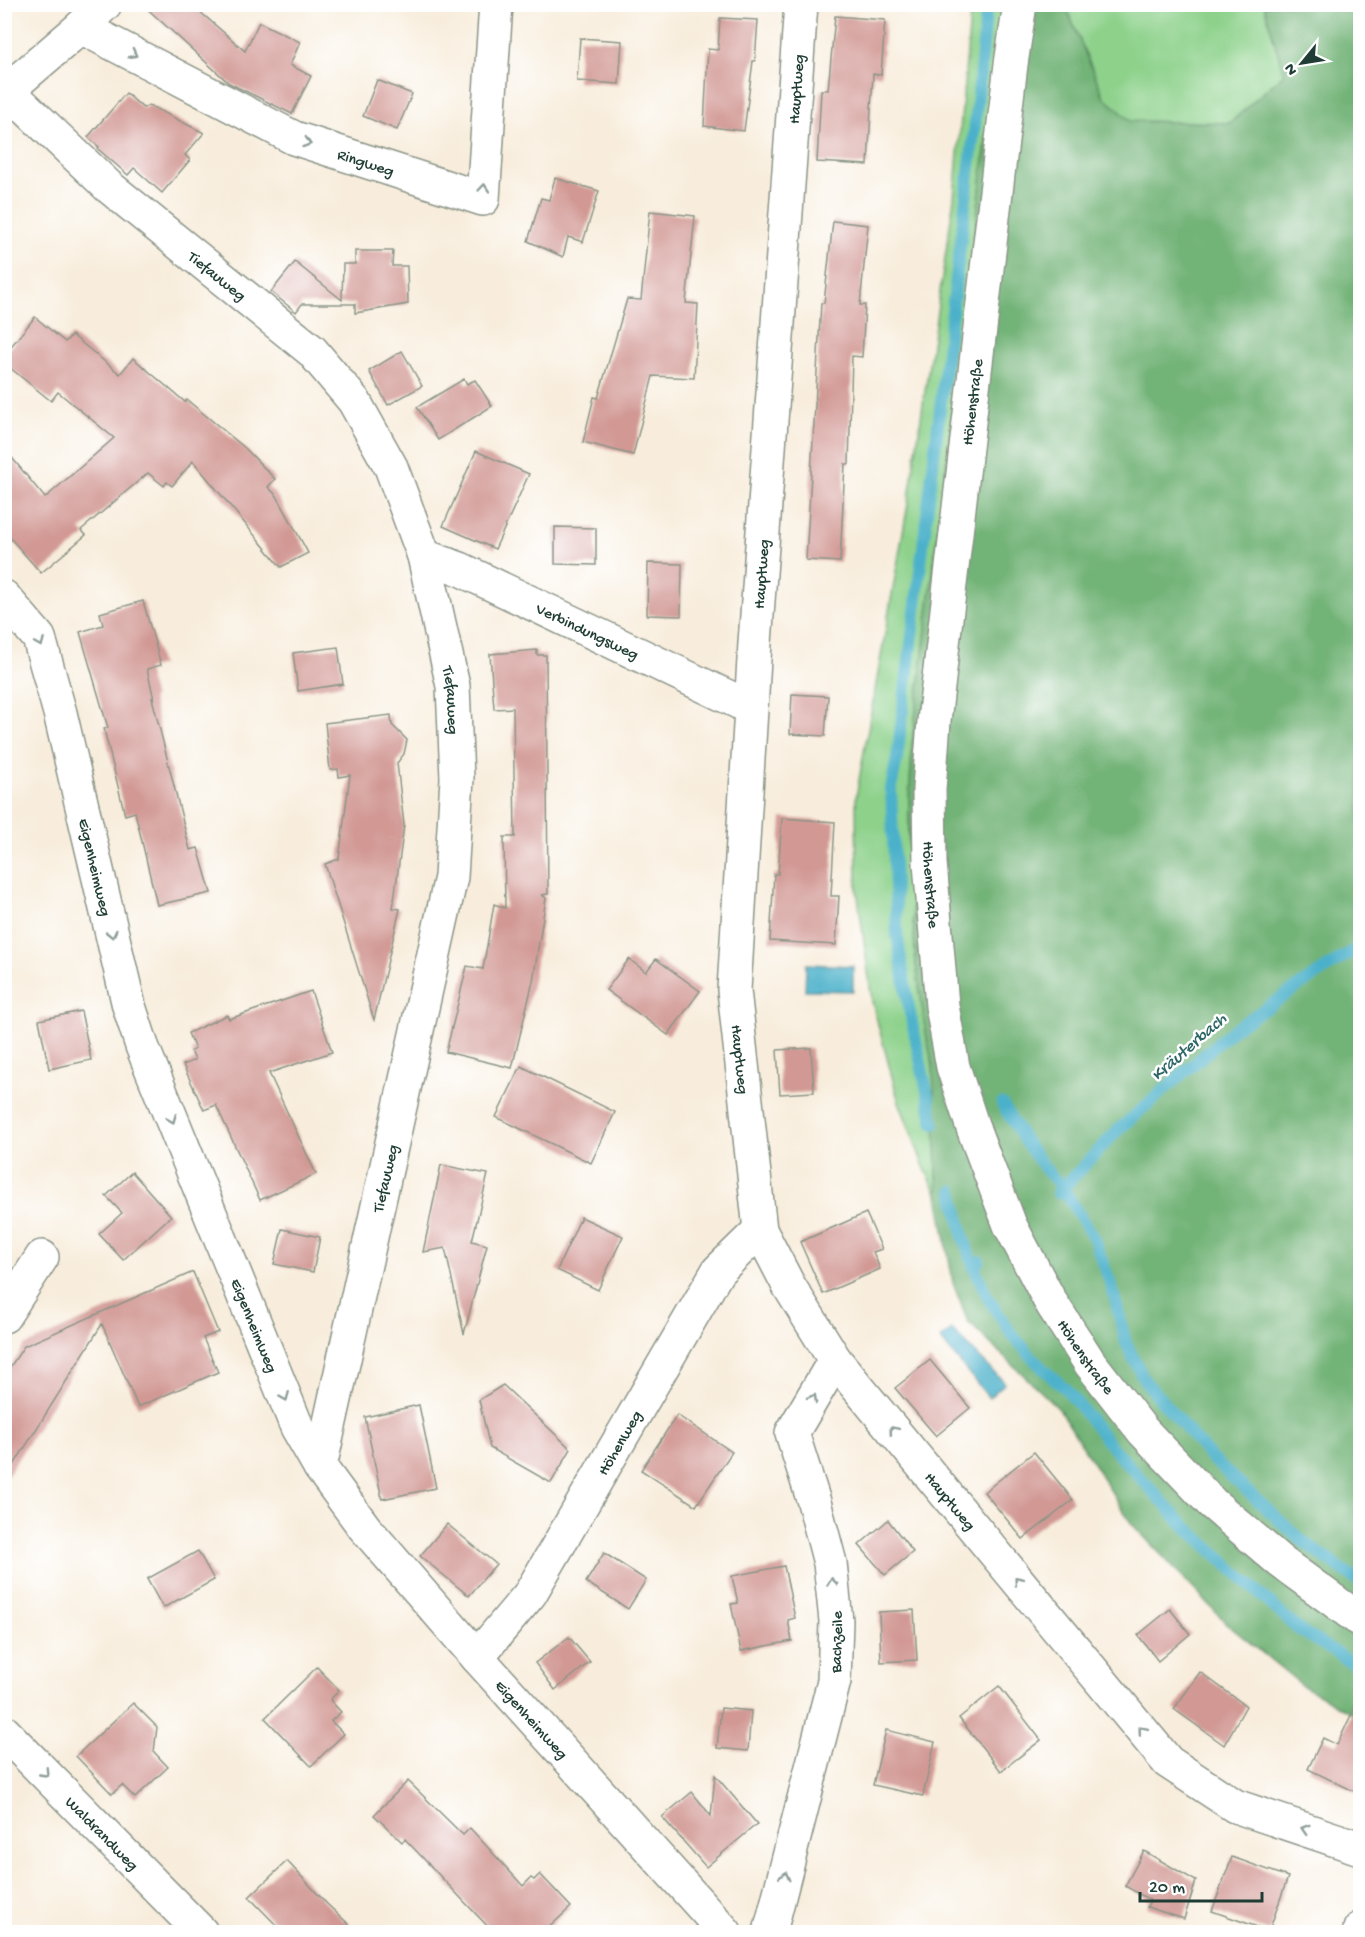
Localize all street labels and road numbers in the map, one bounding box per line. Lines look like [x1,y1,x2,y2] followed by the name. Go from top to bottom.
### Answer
[787,54,810,125] street label: Hauptweg
[334,147,396,183] street label: Ringweg
[182,248,249,307] street label: Tiefauweg
[960,357,989,447] street label: Höhenstraße
[752,539,775,610] street label: Hauptweg
[531,600,641,666] street label: Verbindungsweg
[436,664,461,735] street label: Tiefauweg
[72,817,114,919] street label: Eigenheimweg
[917,841,941,930] street label: Höhenstraße
[725,1024,751,1095] street label: Hauptweg
[370,1143,404,1215] street label: Tiefauweg
[225,1276,280,1376] street label: Eigenheimweg
[1051,1317,1117,1400] street label: Höhenstraße
[595,1408,648,1480] street label: Höhenweg
[919,1470,978,1535] street label: Hauptweg
[828,1609,849,1674] street label: Bachzeile
[489,1678,571,1764] street label: Eigenheimweg
[60,1794,141,1876] street label: Waldrandweg

